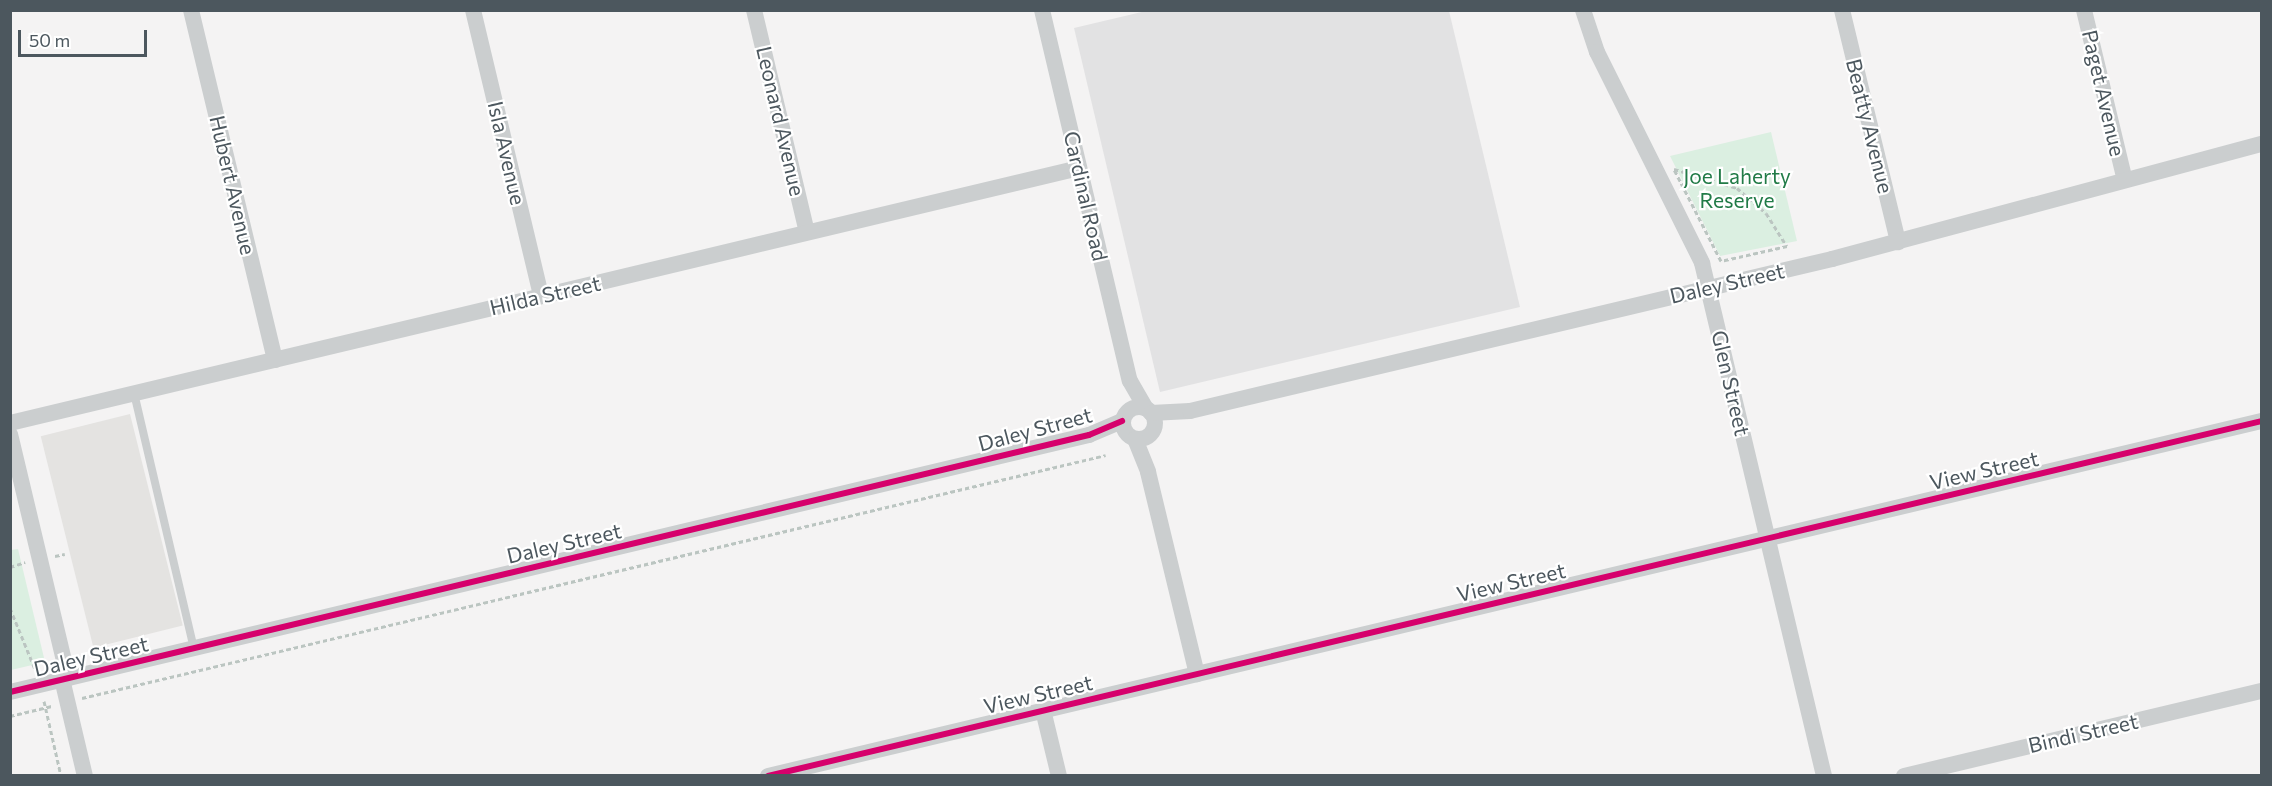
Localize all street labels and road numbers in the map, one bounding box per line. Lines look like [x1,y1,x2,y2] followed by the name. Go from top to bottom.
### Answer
[2077,27,2131,159] street label: Paget Avenue
[752,44,810,198] street label: Leonard Avenue
[1841,56,1899,196] street label: Beatty Avenue
[483,99,531,207] street label: Isla Avenue
[205,113,261,257] street label: Hubert Avenue
[1059,129,1113,263] street label: Cardinal Road
[1667,258,1787,308] street label: Daley Street
[487,270,603,320] street label: Hilda Street
[1707,328,1755,438] street label: Glen Street
[975,402,1095,456] street label: Daley Street
[1927,445,2041,495] street label: View Street
[504,518,624,568] street label: Daley Street
[1454,557,1568,607] street label: View Street
[31,631,151,681] street label: Daley Street
[981,669,1095,719] street label: View Street
[2026,708,2140,758] street label: Bindi Street

